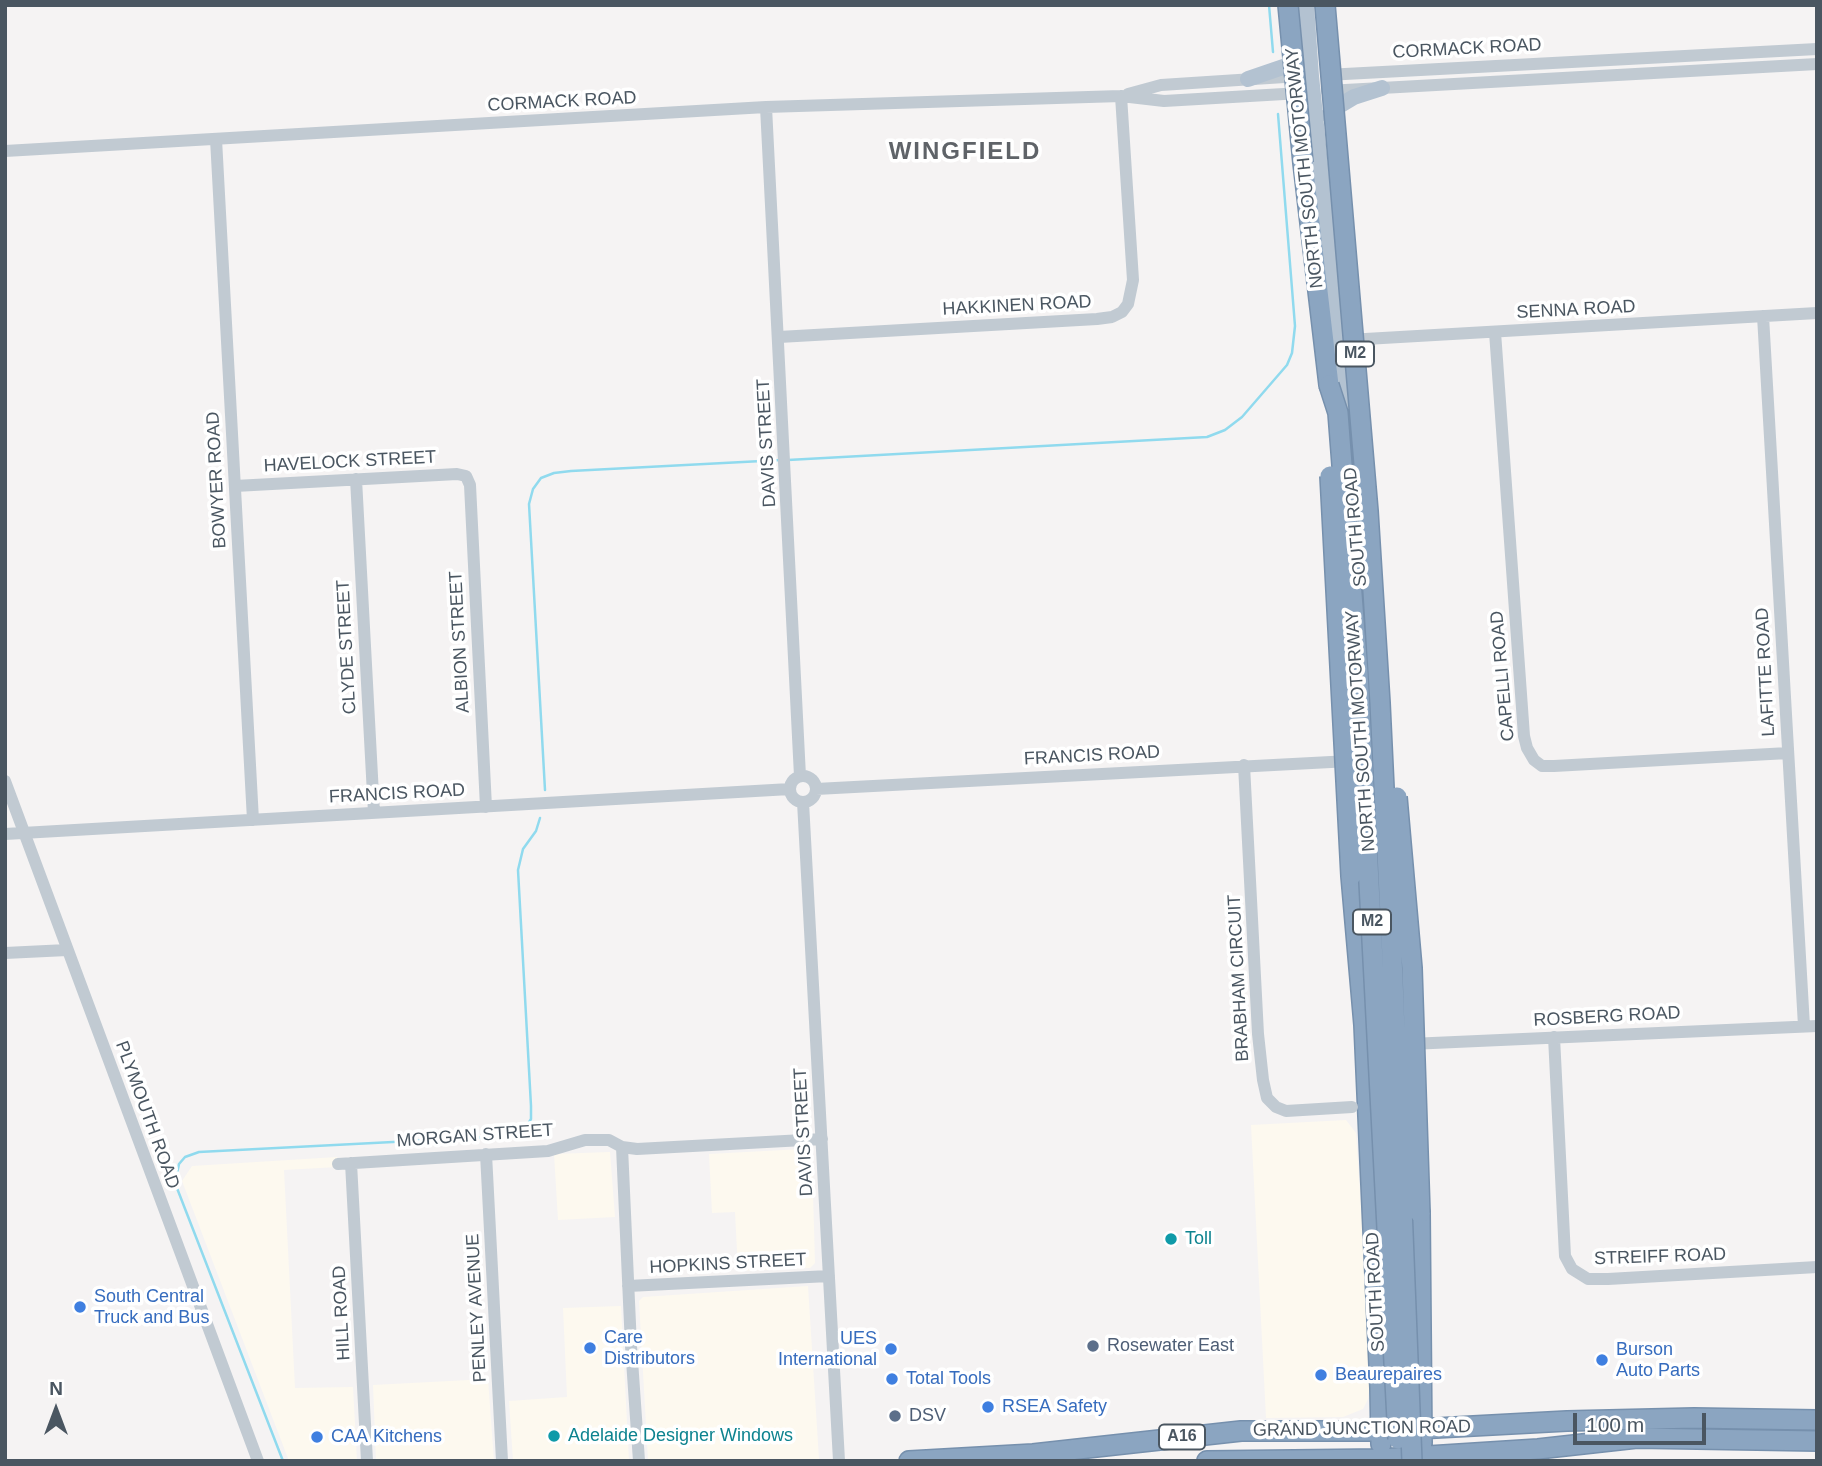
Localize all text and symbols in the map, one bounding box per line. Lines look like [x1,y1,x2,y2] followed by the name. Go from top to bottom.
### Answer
[1392,34,1542,64] street label: CORMACK ROAD
[1282,47,1328,289] street label: NORTH SOUTH MOTORWAY
[487,87,637,117] street label: CORMACK ROAD
[890,138,1040,166] district label: WINGFIELD
[942,291,1092,321] street label: HAKKINEN ROAD
[1516,296,1636,324] street label: SENNA ROAD
[1336,342,1374,366] road number: M2
[753,378,781,508] street label: DAVIS STREET
[203,411,231,549] street label: BOWYER ROAD
[263,447,437,477] street label: HAVELOCK STREET
[1340,466,1372,588] street label: SOUTH ROAD
[445,571,475,713] street label: ALBION STREET
[333,579,361,715] street label: CLYDE STREET
[1752,607,1780,737] street label: LAFITTE ROAD
[1342,610,1380,852] street label: NORTH SOUTH MOTORWAY
[1487,610,1519,742] street label: CAPELLI ROAD
[1024,742,1160,770] street label: FRANCIS ROAD
[329,780,465,808] street label: FRANCIS ROAD
[1224,894,1254,1062] street label: BRABHAM CIRCUIT
[1353,910,1391,934] road number: M2
[1533,1002,1681,1032] street label: ROSBERG ROAD
[110,1038,184,1192] street label: PLYMOUTH ROAD
[790,1067,818,1197] street label: DAVIS STREET
[396,1120,554,1152] street label: MORGAN STREET
[1185,1228,1212,1250] place label: Toll
[1163,1231,1179,1247] marker: Toll
[1362,1232,1390,1352] street label: SOUTH ROAD
[462,1233,492,1383] street label: PENLEY AVENUE
[1594,1244,1726,1270] street label: STREIFF ROAD
[649,1249,807,1279] street label: HOPKINS STREET
[329,1265,355,1361] street label: HILL ROAD
[94,1286,209,1328] place label: South Central Truck and Bus
[72,1299,88,1315] marker: South Central Truck and Bus
[604,1327,695,1370] place label: Care Distributors
[778,1328,877,1370] place label: UES International
[1107,1335,1234,1357] place label: Rosewater East
[1085,1338,1101,1354] marker: Rosewater East
[1616,1339,1700,1382] place label: Burson Auto Parts
[582,1340,598,1356] marker: Care Distributors
[883,1341,899,1357] marker: UES International
[1594,1352,1610,1368] marker: Burson Auto Parts
[1335,1364,1442,1386] place label: Beaurepaires
[1313,1367,1329,1383] marker: Beaurepaires
[906,1368,991,1390] place label: Total Tools
[884,1371,900,1387] marker: Total Tools
[21,1375,91,1445] north arrow
[49,1378,63,1399] text: N
[1002,1396,1107,1418] place label: RSEA Safety
[980,1399,996,1415] marker: RSEA Safety
[1577,1400,1710,1444] scale bar
[909,1405,946,1427] place label: DSV
[887,1408,903,1424] marker: DSV
[1586,1413,1644,1436] text: 100 m
[1253,1416,1471,1442] street label: GRAND JUNCTION ROAD
[1159,1424,1205,1450] road number: A16
[568,1425,793,1447] place label: Adelaide Designer Windows
[331,1426,442,1448] place label: CAA Kitchens
[546,1428,562,1444] marker: Adelaide Designer Windows
[309,1429,325,1445] marker: CAA Kitchens

